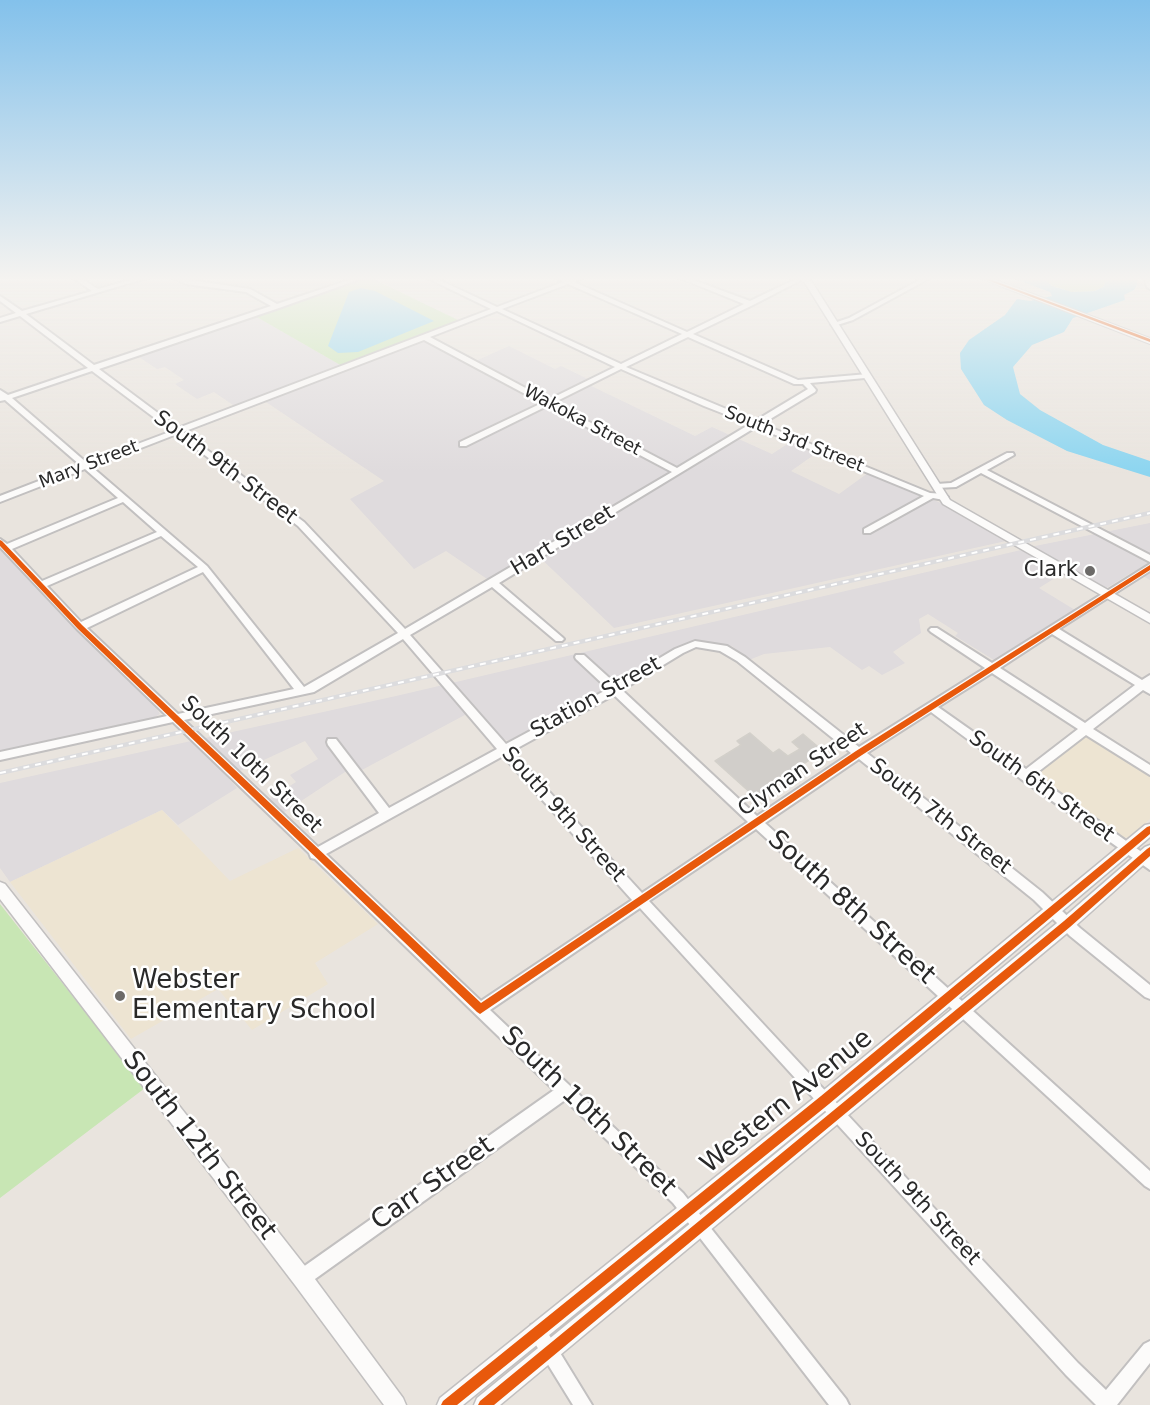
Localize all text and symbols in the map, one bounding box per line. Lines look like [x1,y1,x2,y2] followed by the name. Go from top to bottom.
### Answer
[520,381,644,461] street label: Wakoka Street
[721,402,867,478] street label: South 3rd Street
[148,406,302,530] street label: South 9th Street
[36,436,142,494] street label: Mary Street
[507,500,619,582] street label: Hart Street
[1024,558,1078,584] place label: Clark
[1083,564,1097,578] marker: Clark
[526,652,666,744] street label: Station Street
[175,691,327,839] street label: South 10th Street
[734,718,872,822] street label: Clyman Street
[964,726,1118,848] street label: South 6th Street
[496,742,630,888] street label: South 9th Street
[864,754,1016,880] street label: South 7th Street
[761,825,941,991] street label: South 8th Street
[132,965,376,1026] place label: Webster Elementary School
[113,989,127,1003] marker: Webster Elementary School
[494,1021,682,1203] street label: South 10th Street
[695,1023,879,1181] street label: Western Avenue
[116,1045,282,1247] street label: South 12th Street
[849,1127,985,1271] street label: South 9th Street
[366,1130,500,1238] street label: Carr Street

